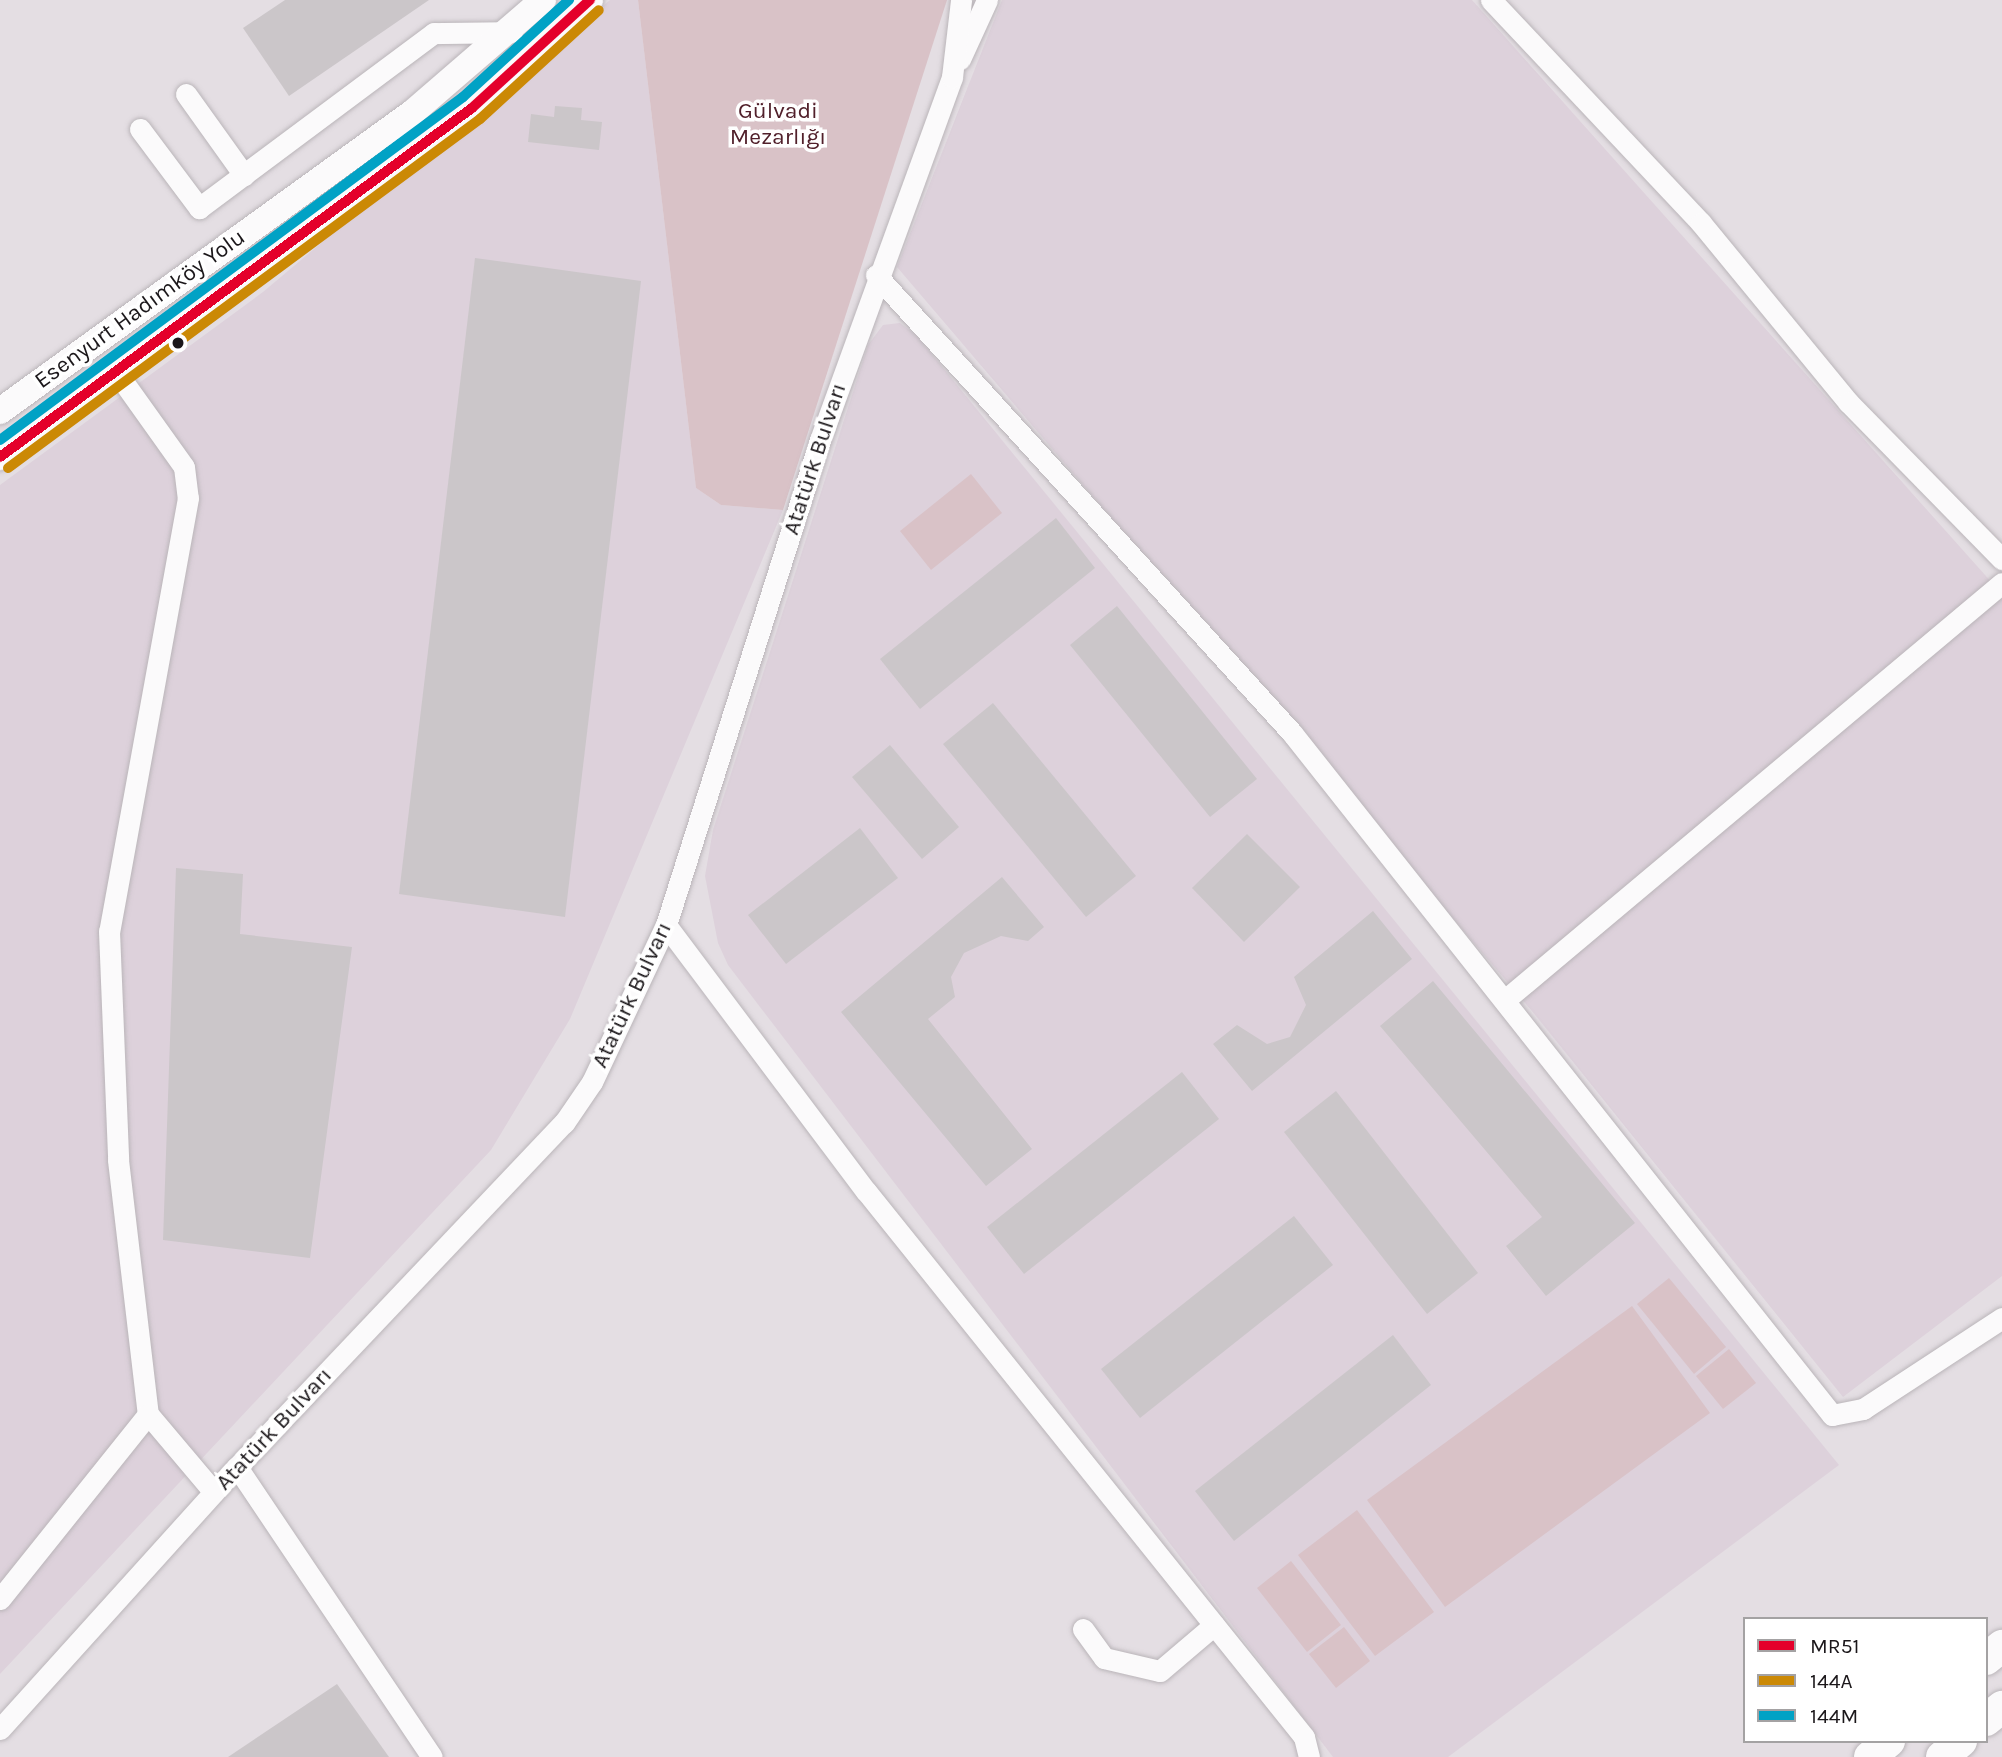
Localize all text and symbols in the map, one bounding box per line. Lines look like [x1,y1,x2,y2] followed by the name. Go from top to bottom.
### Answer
[730,97,826,151] park label: Gülvadi Mezarlığı
[29,223,251,395] street label: Esenyurt Hadımköy Yolu
[171,336,185,350] unlabelled marker
[777,380,853,538] street label: Atatürk Bulvarı
[586,918,678,1072] street label: Atatürk Bulvarı
[210,1362,338,1496] street label: Atatürk Bulvarı
[1743,1617,1988,1743] legend
[1810,1634,1859,1658] text: MR51
[1810,1669,1852,1693] text: 144A
[1810,1704,1858,1728] text: 144M

